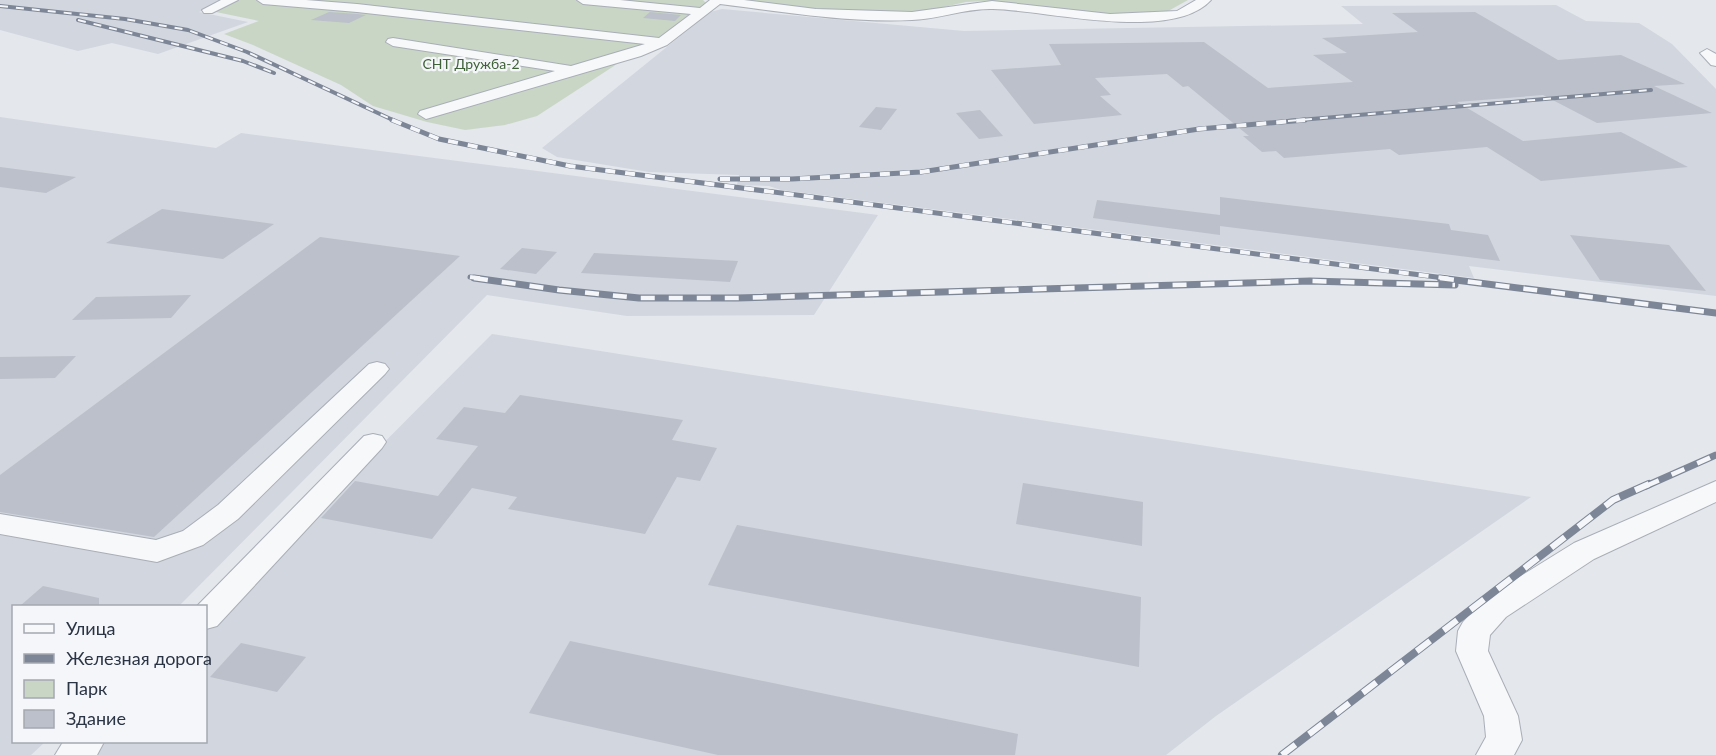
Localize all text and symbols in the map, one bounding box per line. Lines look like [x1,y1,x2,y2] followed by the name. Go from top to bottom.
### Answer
[422,55,520,72] park label: СНТ Дружба-2
[12,605,207,743] legend
[66,617,116,639] text: Улица
[66,647,212,669] text: Железная дорога
[66,677,108,699] text: Парк
[66,707,126,729] text: Здание

